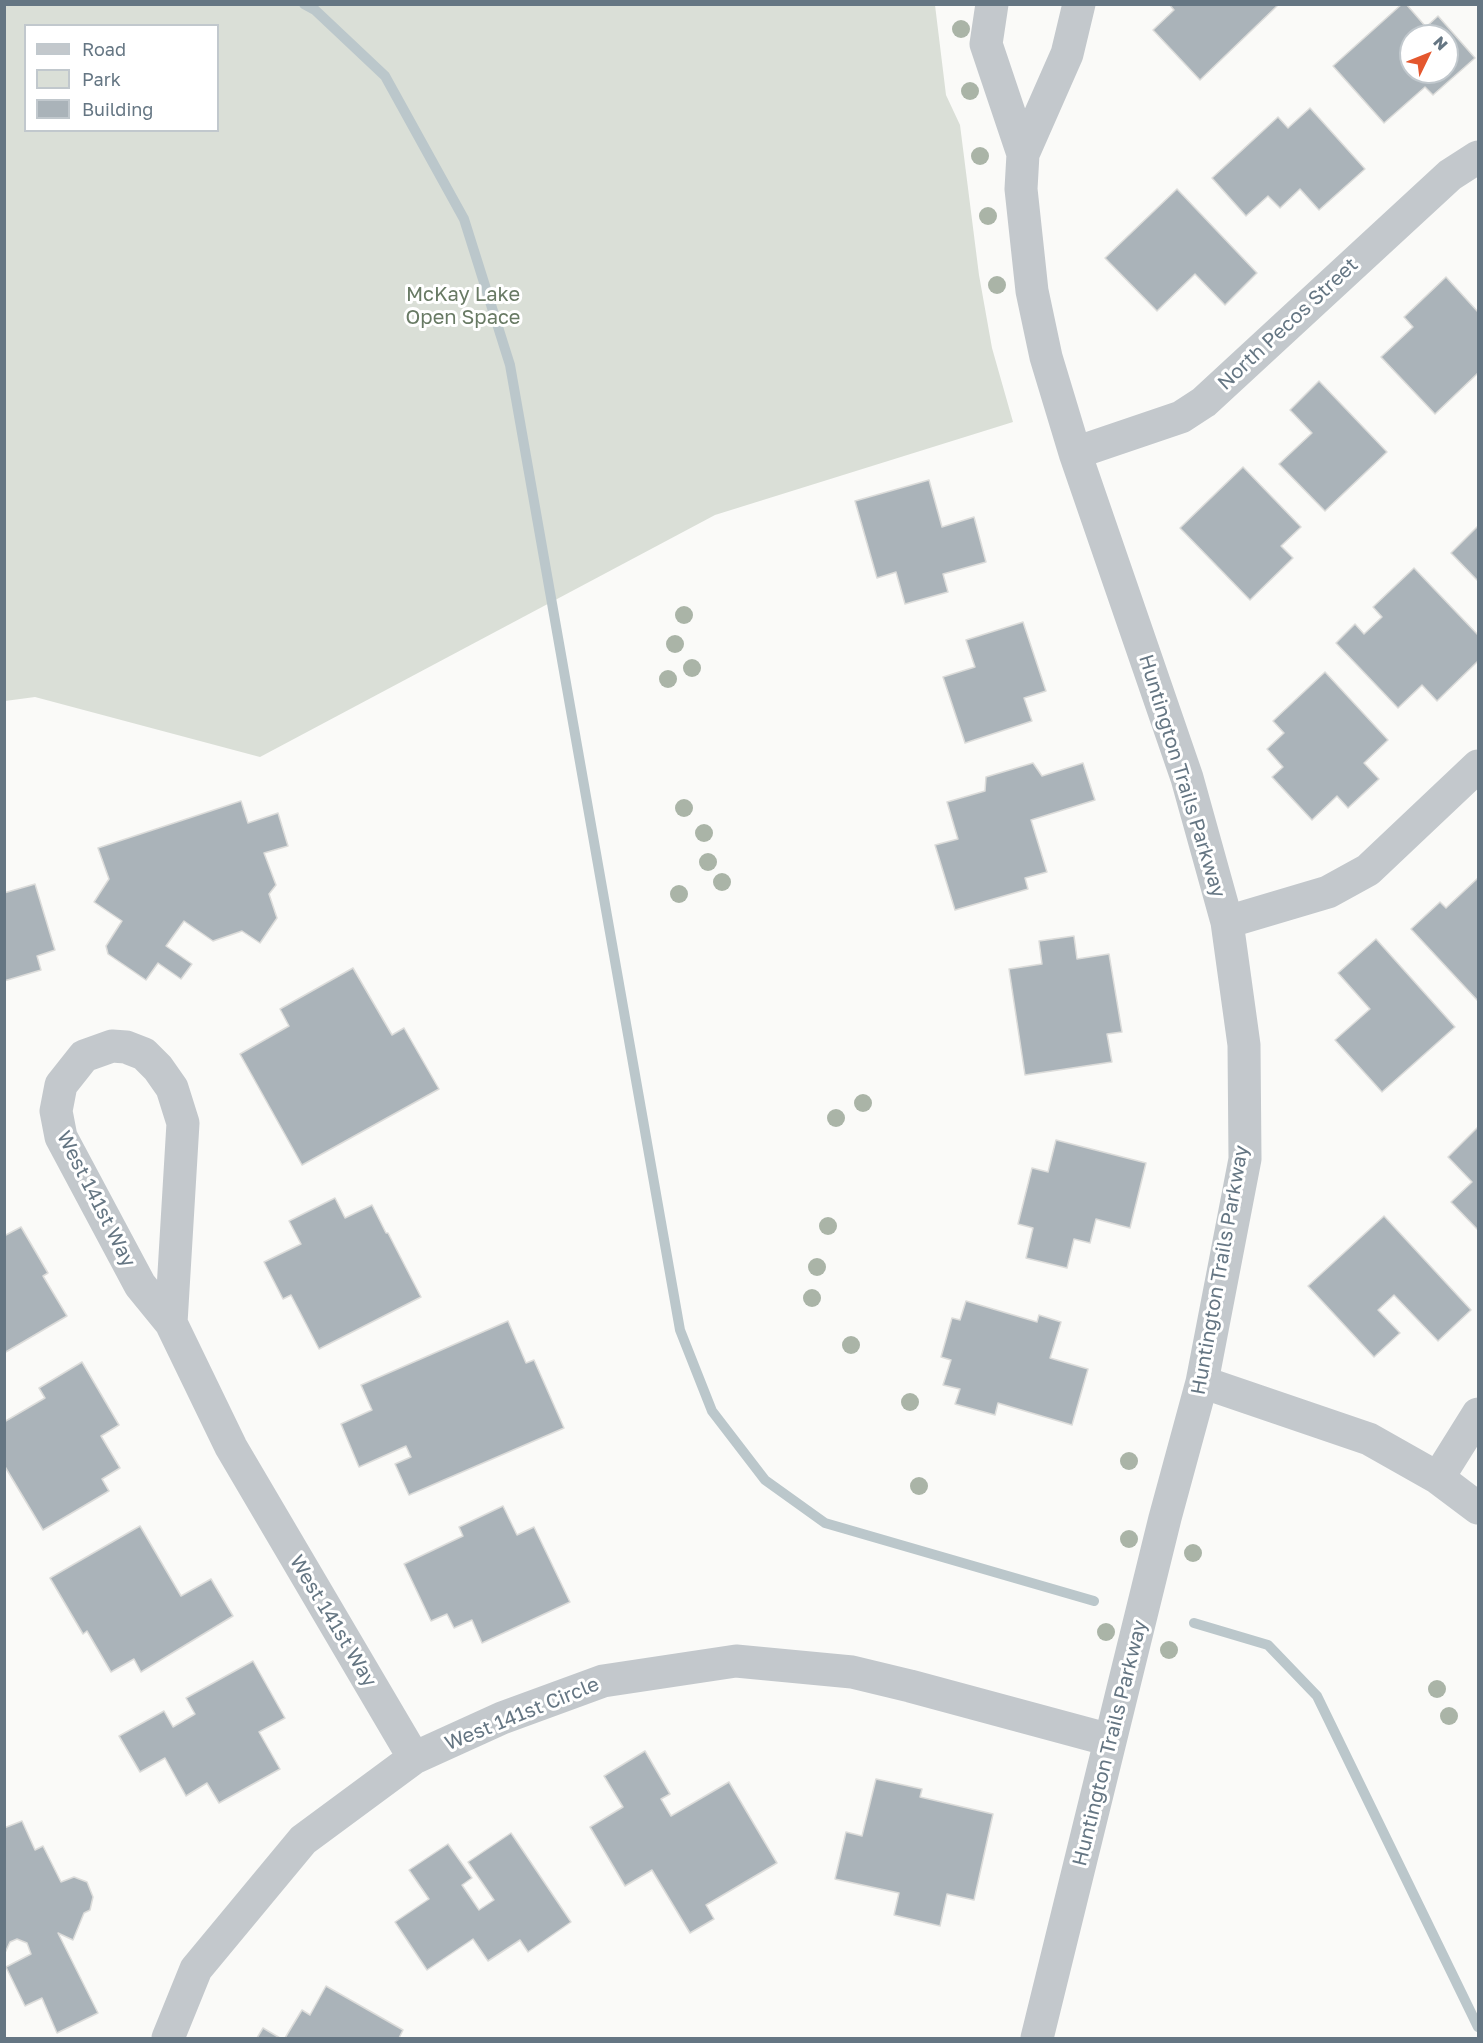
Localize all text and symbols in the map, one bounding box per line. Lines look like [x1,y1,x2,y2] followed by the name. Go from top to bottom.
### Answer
[24,24,219,132] legend
[1399,24,1459,84] north arrow
[1429,32,1452,54] text: N
[82,38,126,60] text: Road
[82,68,121,90] text: Park
[82,98,153,120] text: Building
[1213,253,1363,395] street label: North Pecos Street
[406,283,520,330] park label: McKay Lake Open Space
[1134,652,1230,900] street label: Huntington Trails Parkway
[51,1127,141,1271] street label: West 141st Way
[1186,1143,1254,1397] street label: Huntington Trails Parkway
[284,1551,382,1691] street label: West 141st Way
[1068,1617,1152,1869] street label: Huntington Trails Parkway
[441,1672,603,1756] street label: West 141st Circle

